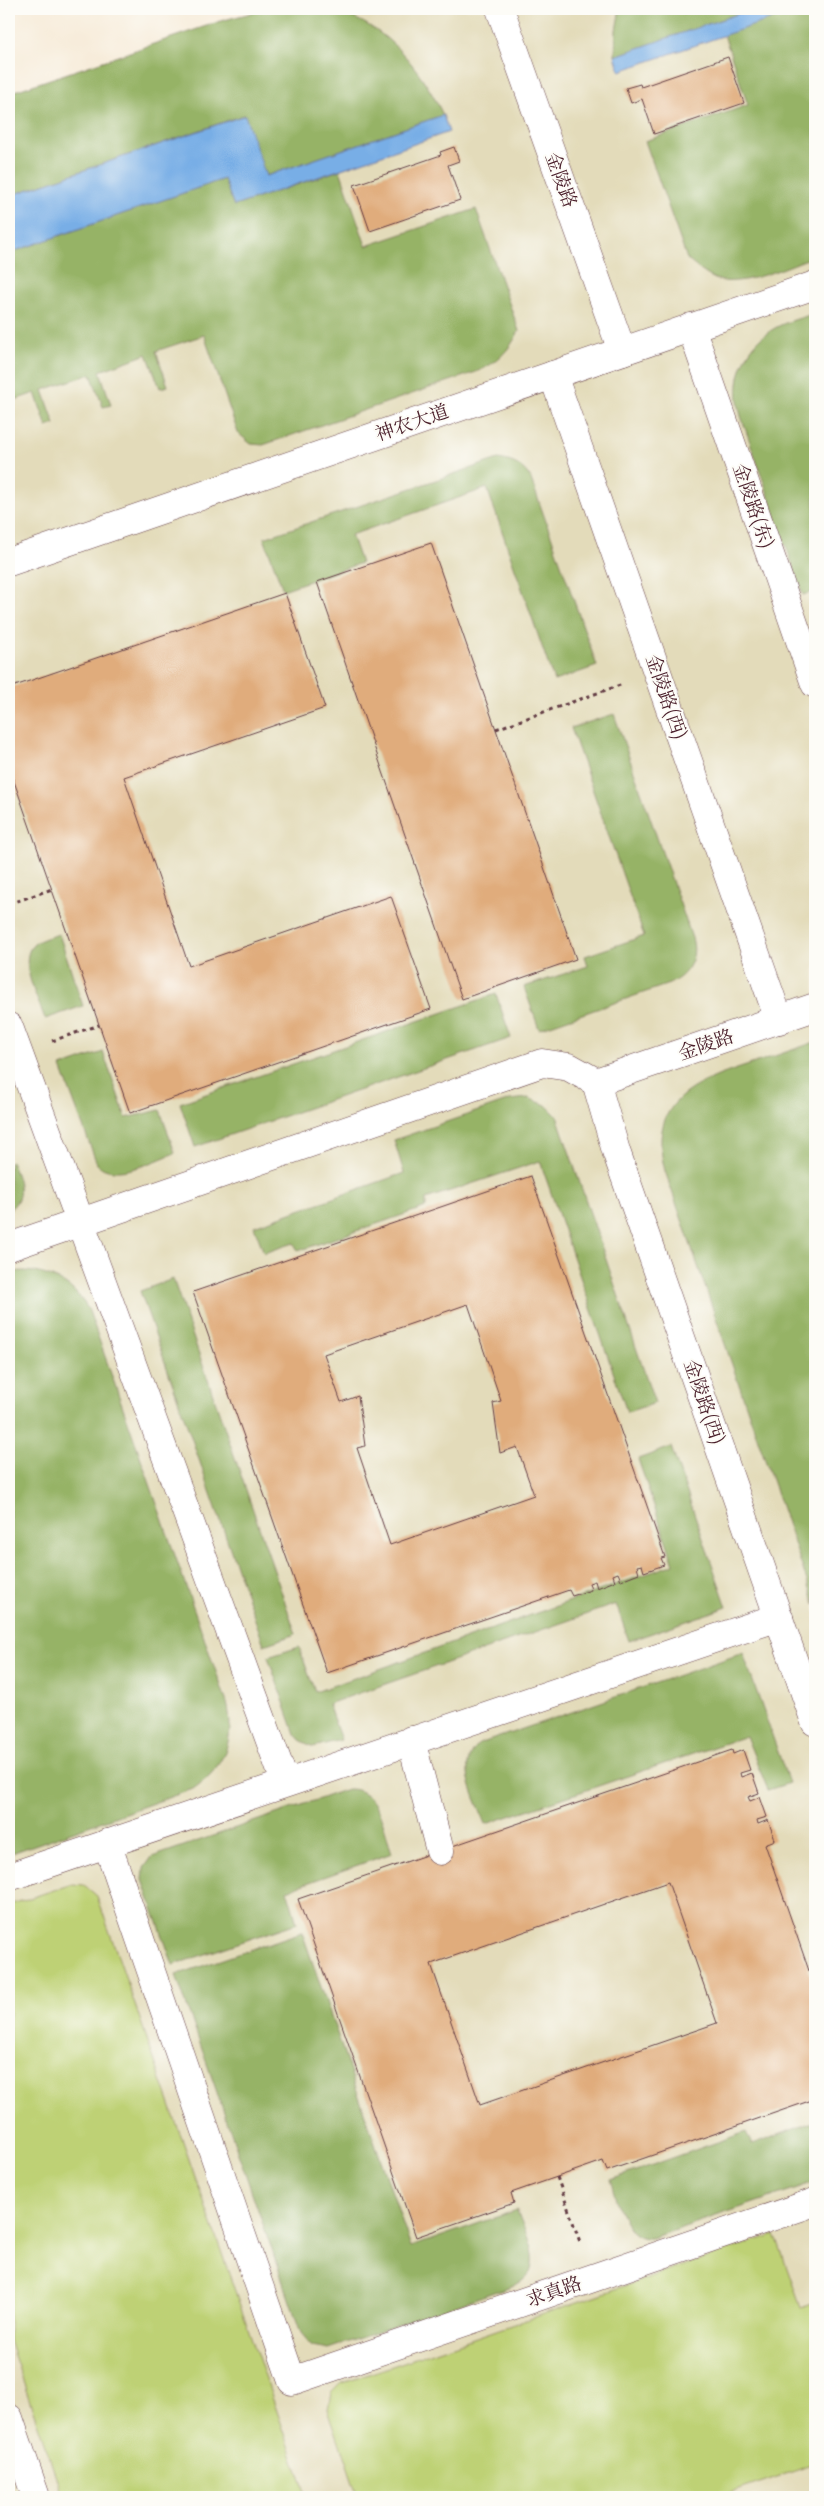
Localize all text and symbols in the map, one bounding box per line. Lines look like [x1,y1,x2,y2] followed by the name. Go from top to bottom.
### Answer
[539,149,583,211] street label: 金陵路
[372,398,452,448] street label: 神农大道
[726,460,780,552] street label: 金陵路(东)
[639,651,693,743] street label: 金陵路(西)
[675,1023,737,1067] street label: 金陵路
[677,1356,731,1448] street label: 金陵路(西)
[523,2270,585,2314] street label: 求真路

